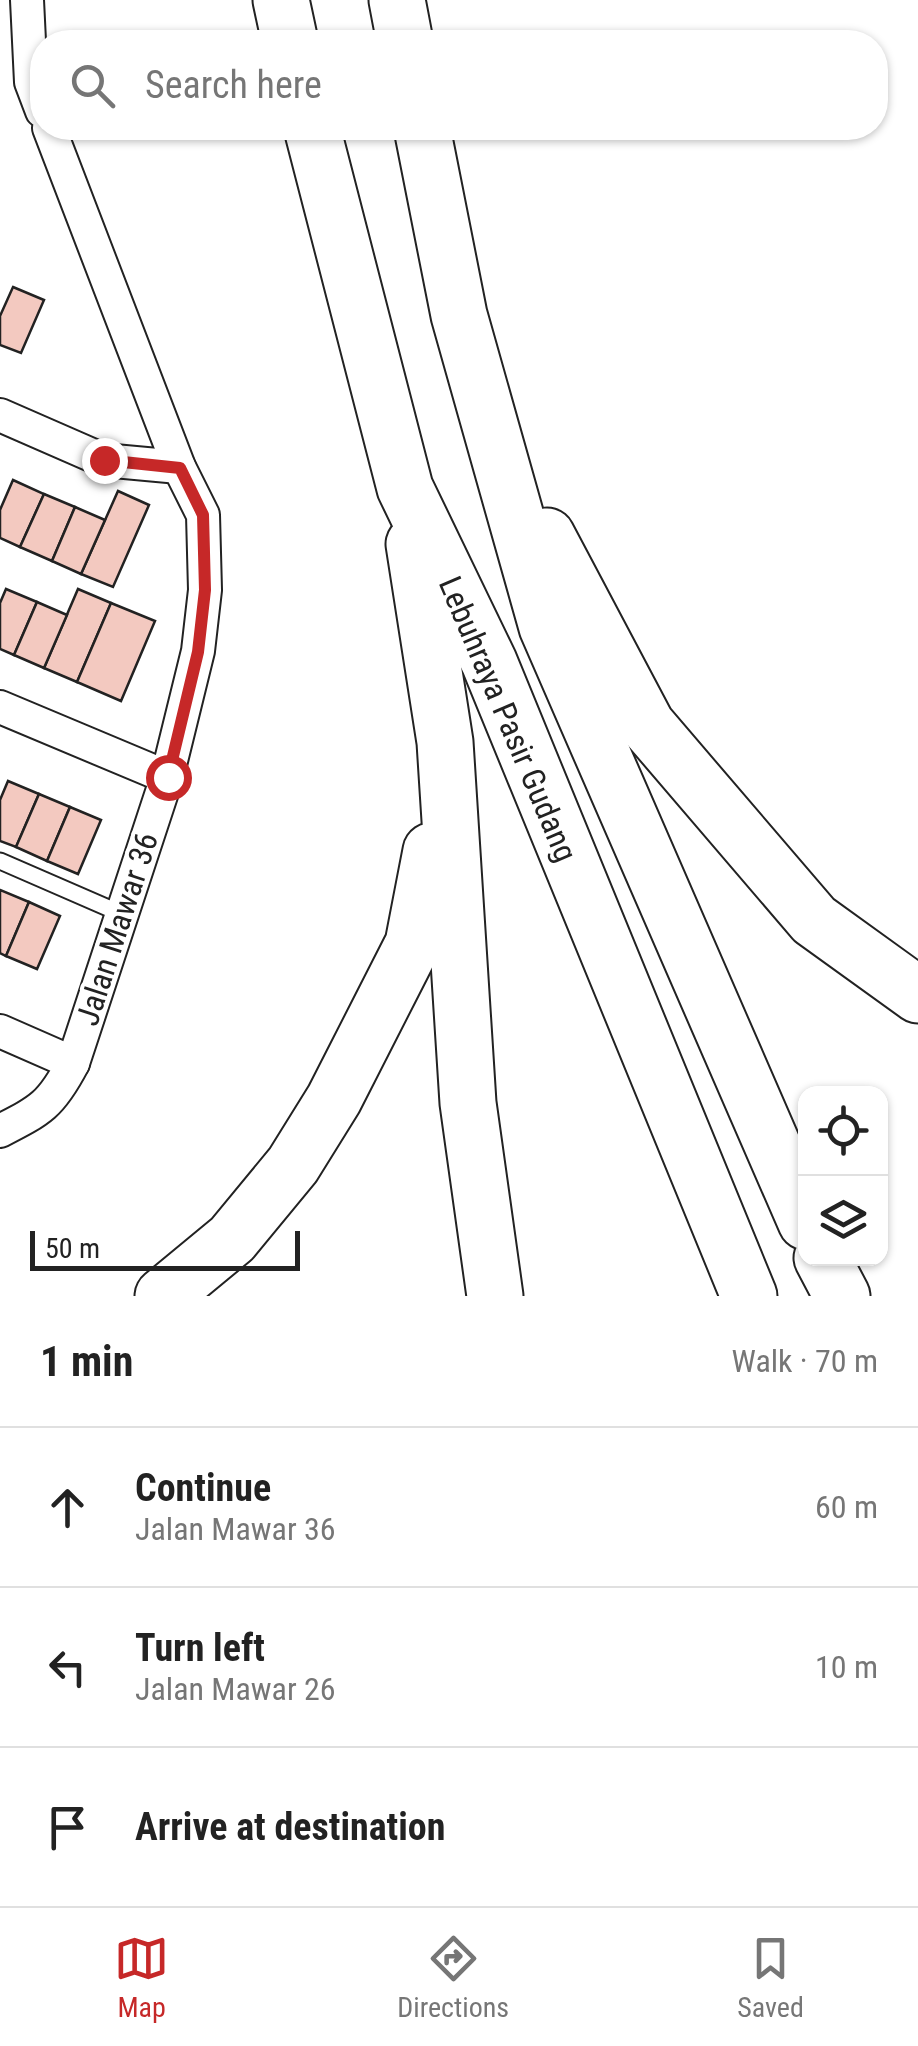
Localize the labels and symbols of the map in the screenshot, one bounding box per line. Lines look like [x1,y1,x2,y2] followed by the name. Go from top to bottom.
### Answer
[82,438,128,484] route end
[431,571,585,867] street label: Lebuhraya Pasir Gudang
[146,755,192,801] route start
[68,828,166,1030] street label: Jalan Mawar 36
[30,1226,300,1270] scale bar

